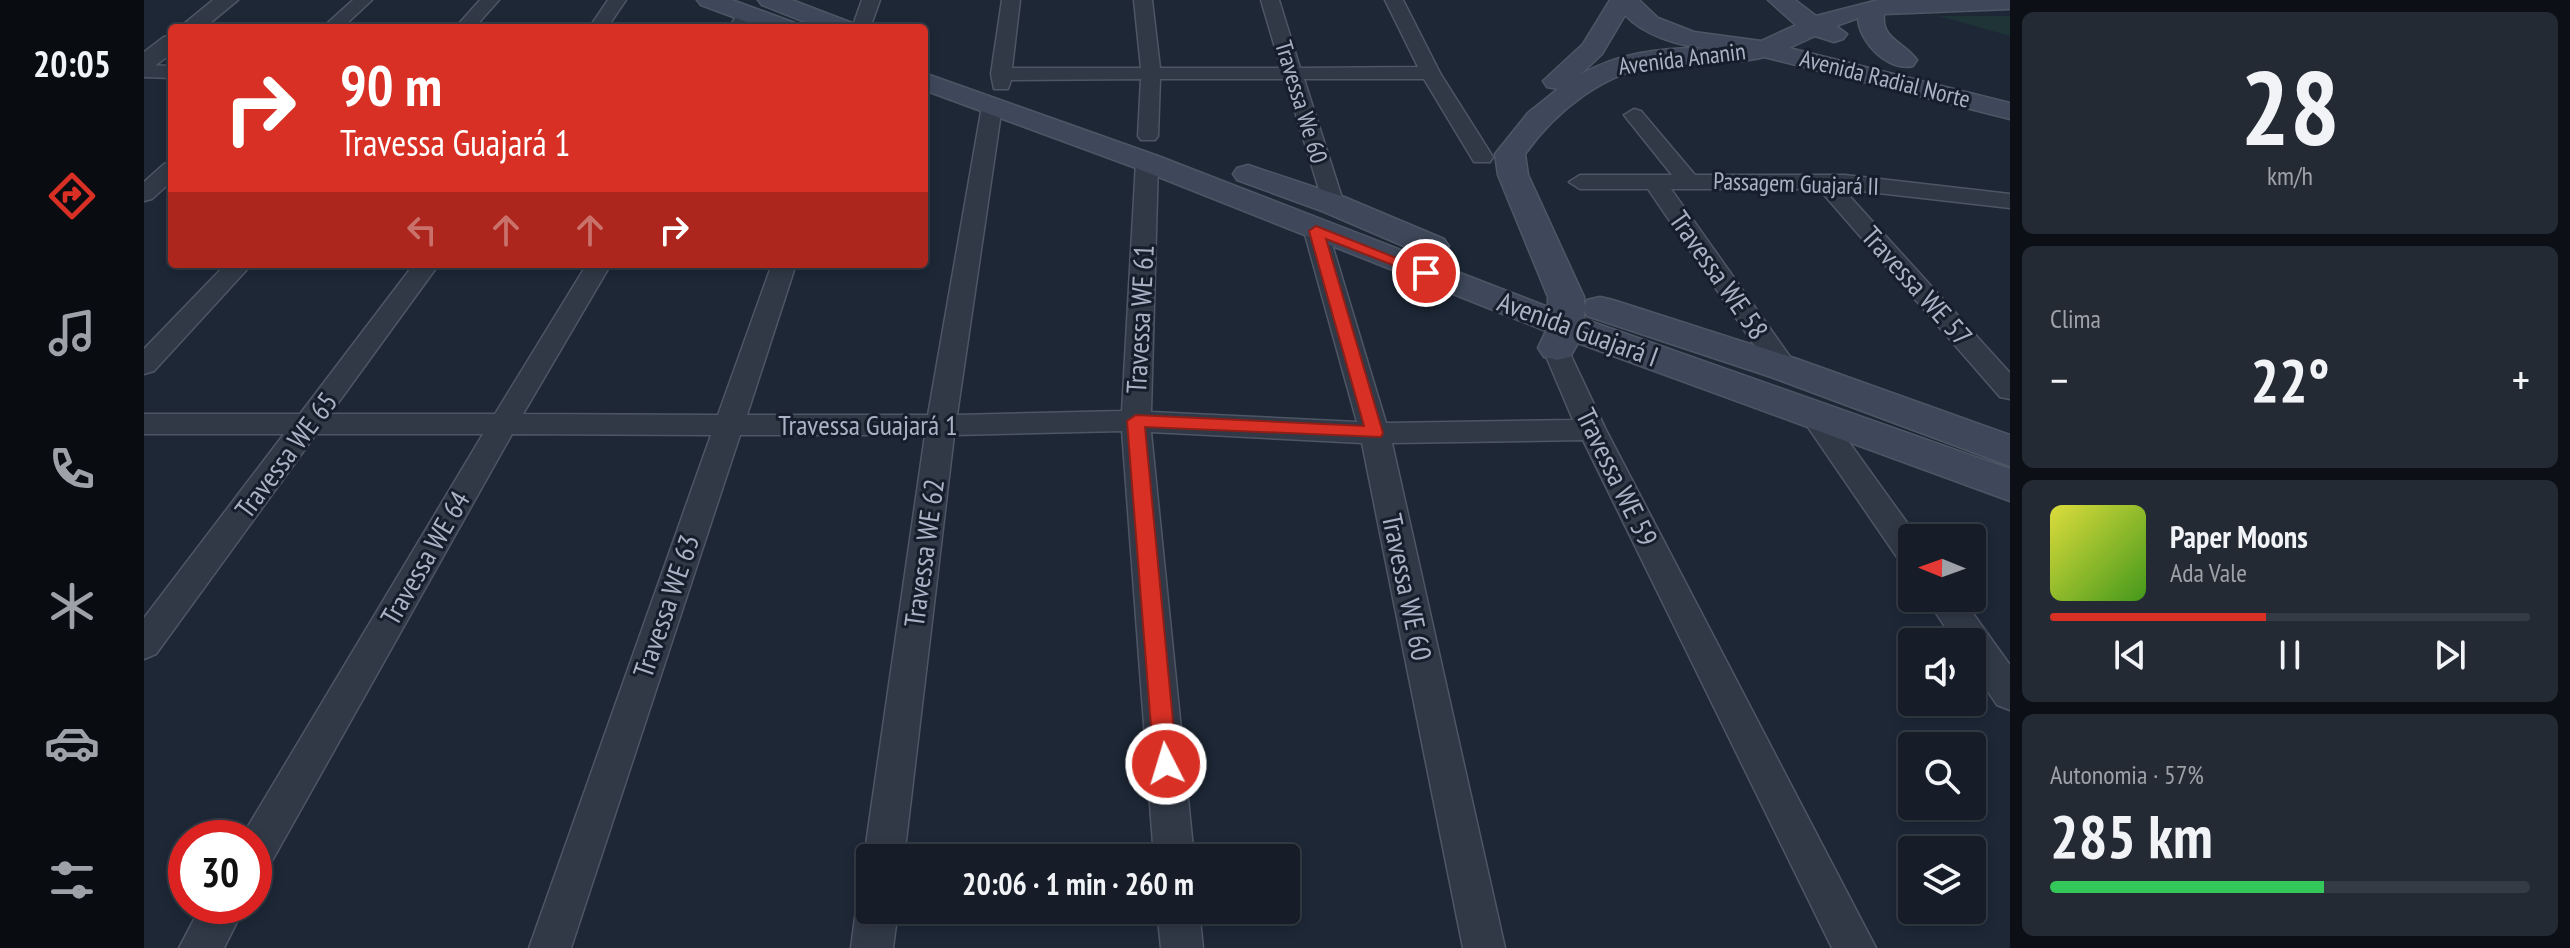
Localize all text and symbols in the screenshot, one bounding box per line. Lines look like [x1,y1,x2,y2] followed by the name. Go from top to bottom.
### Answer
[1617,35,1747,82] street label: Avenida Ananin
[1268,37,1335,167] street label: Travessa We 60
[2240,39,2340,174] text: 28
[33,40,111,87] text: 20:05
[1797,42,1973,115] street label: Avenida Radial Norte
[340,49,442,121] text: 90 m
[208,56,312,160] icon: right
[340,119,570,166] text: Travessa Guajará 1
[2267,159,2313,192] text: km/h
[1713,165,1879,202] street label: Passagem Guajará II
[44,168,100,224] icon: directions
[1662,203,1777,346] street label: Travessa WE 58
[400,208,444,252] icon: left
[484,208,528,252] icon: ahead
[568,208,612,252] icon: ahead
[652,208,696,252] icon: right
[1854,218,1981,353] street label: Travessa WE 57
[1392,239,1460,307] pin
[1117,244,1162,394] street label: Travessa WE 61
[1404,251,1448,295] icon: arrive
[1493,282,1663,375] street label: Avenida Guajará I
[2050,302,2101,335] text: Clima
[44,305,100,361] icon: music
[2250,341,2330,419] text: 22°
[2050,351,2068,408] text: −
[2512,351,2530,408] text: +
[226,384,345,525] street label: Travessa WE 65
[1568,402,1667,552] street label: Travessa WE 59
[778,406,958,443] street label: Travessa Guajará 1
[44,441,100,497] icon: phone
[895,477,952,629] street label: Travessa WE 62
[371,484,478,632] street label: Travessa WE 64
[1374,510,1441,664] street label: Travessa WE 60
[2170,517,2308,556] text: Paper Moons
[1898,524,1986,612] north arrow
[1898,524,1986,924] map controls
[624,529,707,682] street label: Travessa WE 63
[2170,556,2247,589] text: Ada Vale
[44,578,100,634] icon: climate
[1898,628,1986,716] button: sound
[2108,633,2152,677] icon: previous
[2268,633,2312,677] icon: pause
[2428,633,2472,677] icon: next
[44,715,100,771] icon: car
[1124,722,1208,806] position arrow
[1898,732,1986,820] button: search
[2050,758,2204,791] text: Autonomia · 57%
[2050,797,2213,875] text: 285 km
[168,820,272,924] speed limit sign: 30
[1898,836,1986,924] button: layers
[44,852,100,908] icon: filters
[962,864,1194,903] text: 20:06 · 1 min · 260 m

